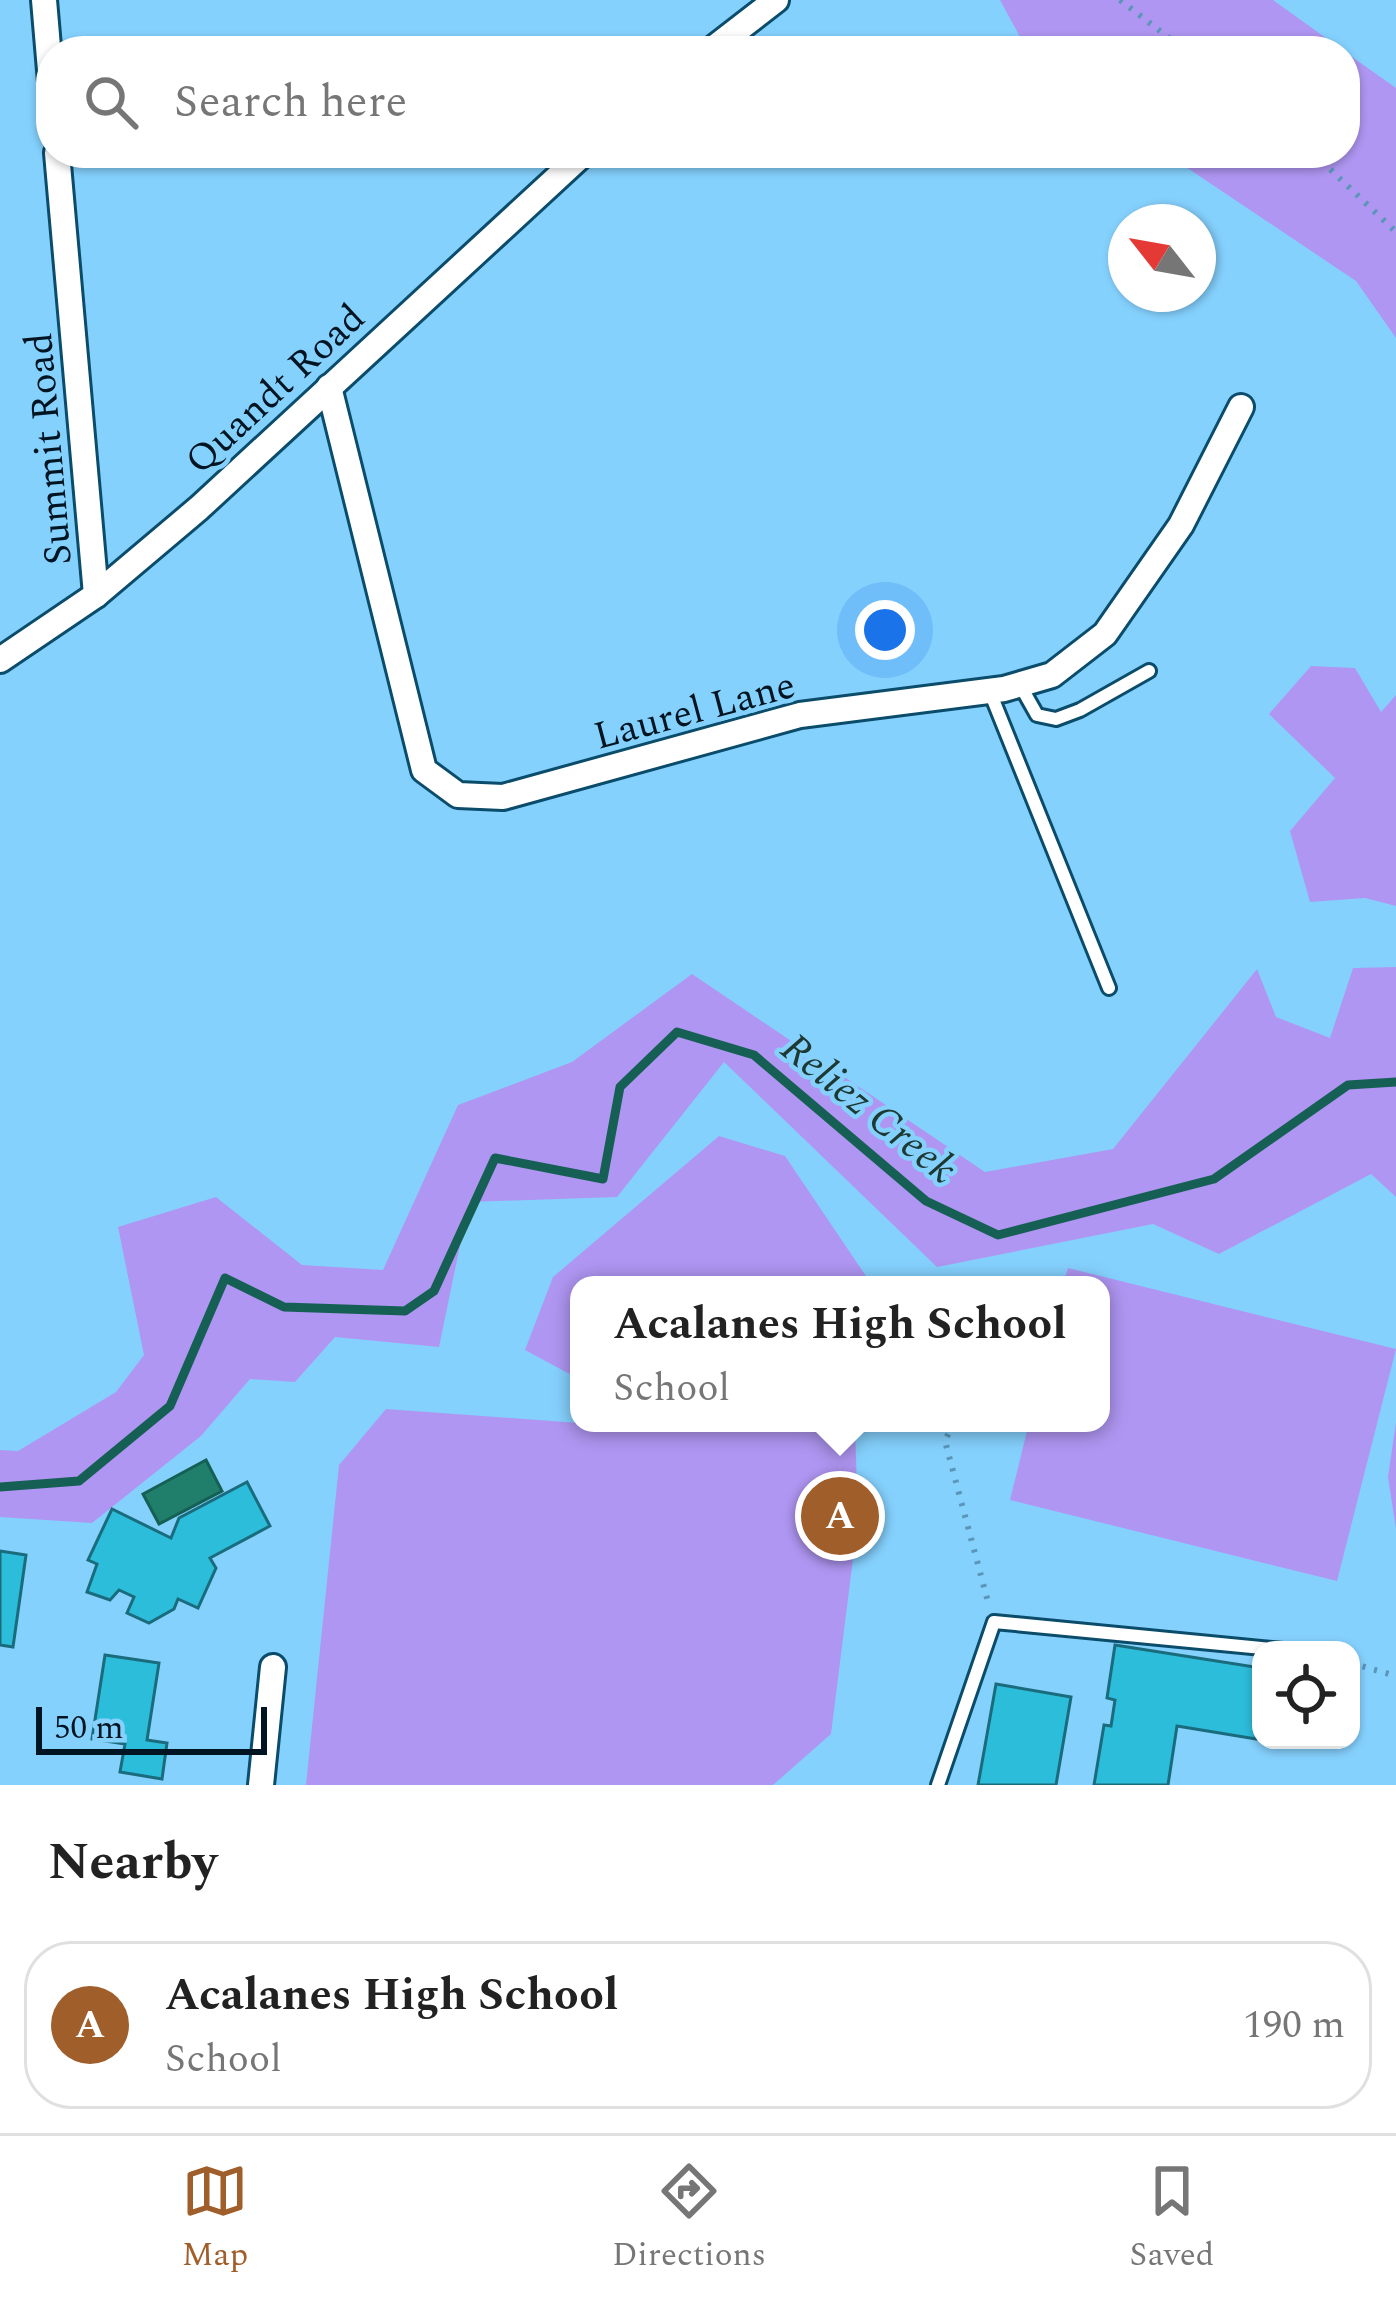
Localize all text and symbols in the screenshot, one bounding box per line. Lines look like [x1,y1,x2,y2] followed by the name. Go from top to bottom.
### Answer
[36,36,1360,168] search box
[174,68,407,137] text: Search here
[78,69,144,135] icon: search
[1108,204,1216,312] north arrow
[172,290,379,489] street label: Quandt Road
[10,330,89,567] street label: Summit Road
[855,600,915,660] your location
[587,656,802,767] street label: Laurel Lane
[767,1018,970,1200] water label: Reliez Creek
[570,1276,1110,1432] popup
[613,1290,1067,1359] text: Acalanes High School
[613,1359,730,1418] text: School
[801,1471,879,1561] pin: A
[1252,1641,1360,1749] map controls
[1252,1641,1360,1749] button: locate
[36,1701,267,1754] scale bar
[54,1703,124,1753] text: 50 m
[48,1824,217,1902] text: Nearby
[165,1961,618,2030] text: Acalanes High School
[75,1996,105,2055] text: A
[1243,1996,1345,2055] text: 190 m
[165,2030,282,2089] text: School
[182,2158,248,2280] tab: Map
[612,2158,766,2280] tab: Directions
[1130,2158,1214,2280] tab: Saved

